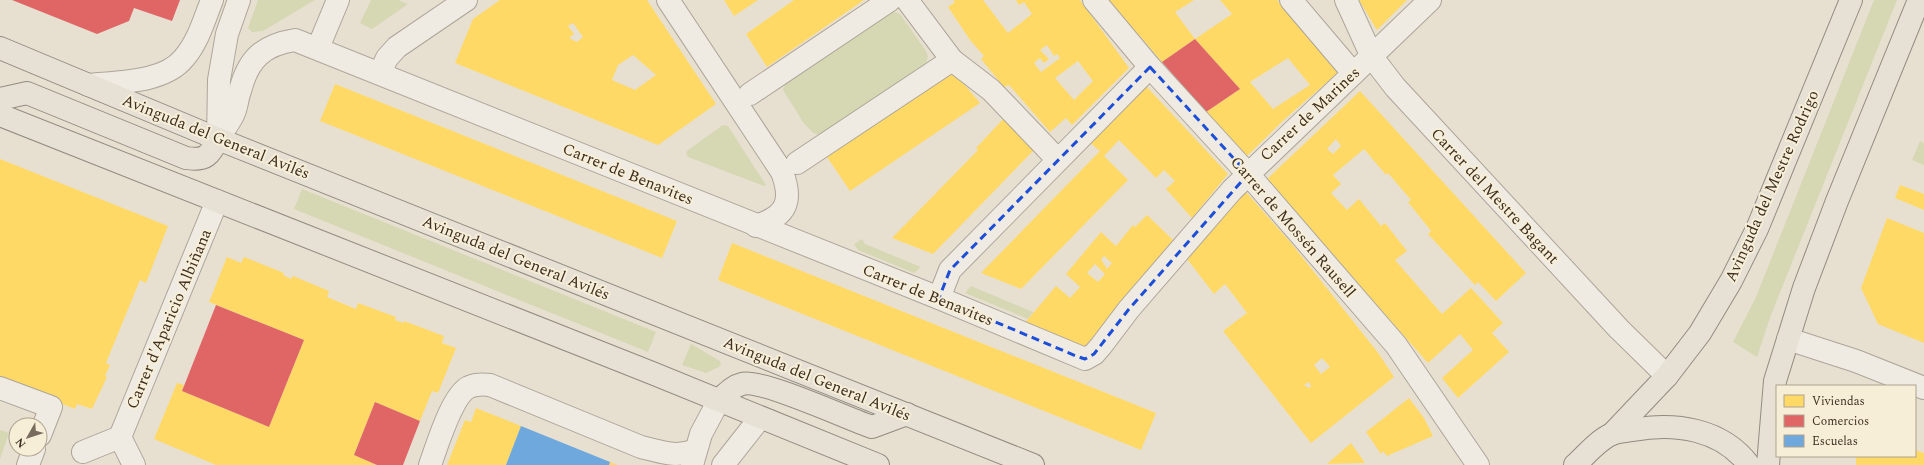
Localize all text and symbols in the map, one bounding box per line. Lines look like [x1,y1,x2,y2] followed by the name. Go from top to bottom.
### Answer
[1254,61,1366,167] street label: Carrer de Marines
[1719,86,1825,286] street label: Avinguda del Mestre Rodrigo
[119,88,313,186] street label: Avinguda del General Avilés
[1425,122,1565,270] street label: Carrer del Mestre Bagant
[559,137,697,211] street label: Carrer de Benavites
[1224,151,1362,303] street label: Carrer de Mossén Rausell
[419,209,613,307] street label: Avinguda del General Avilés
[120,225,218,413] street label: Carrer d'Aparicio Albiñana
[859,258,997,332] street label: Carrer de Benavites
[720,330,914,428] street label: Avinguda del General Avilés
[1776,385,1916,457] legend
[1812,392,1865,411] text: Viviendas
[1812,412,1869,431] text: Comercios
[8,417,48,457] north arrow
[1812,432,1858,451] text: Escuelas
[11,434,30,452] text: N

